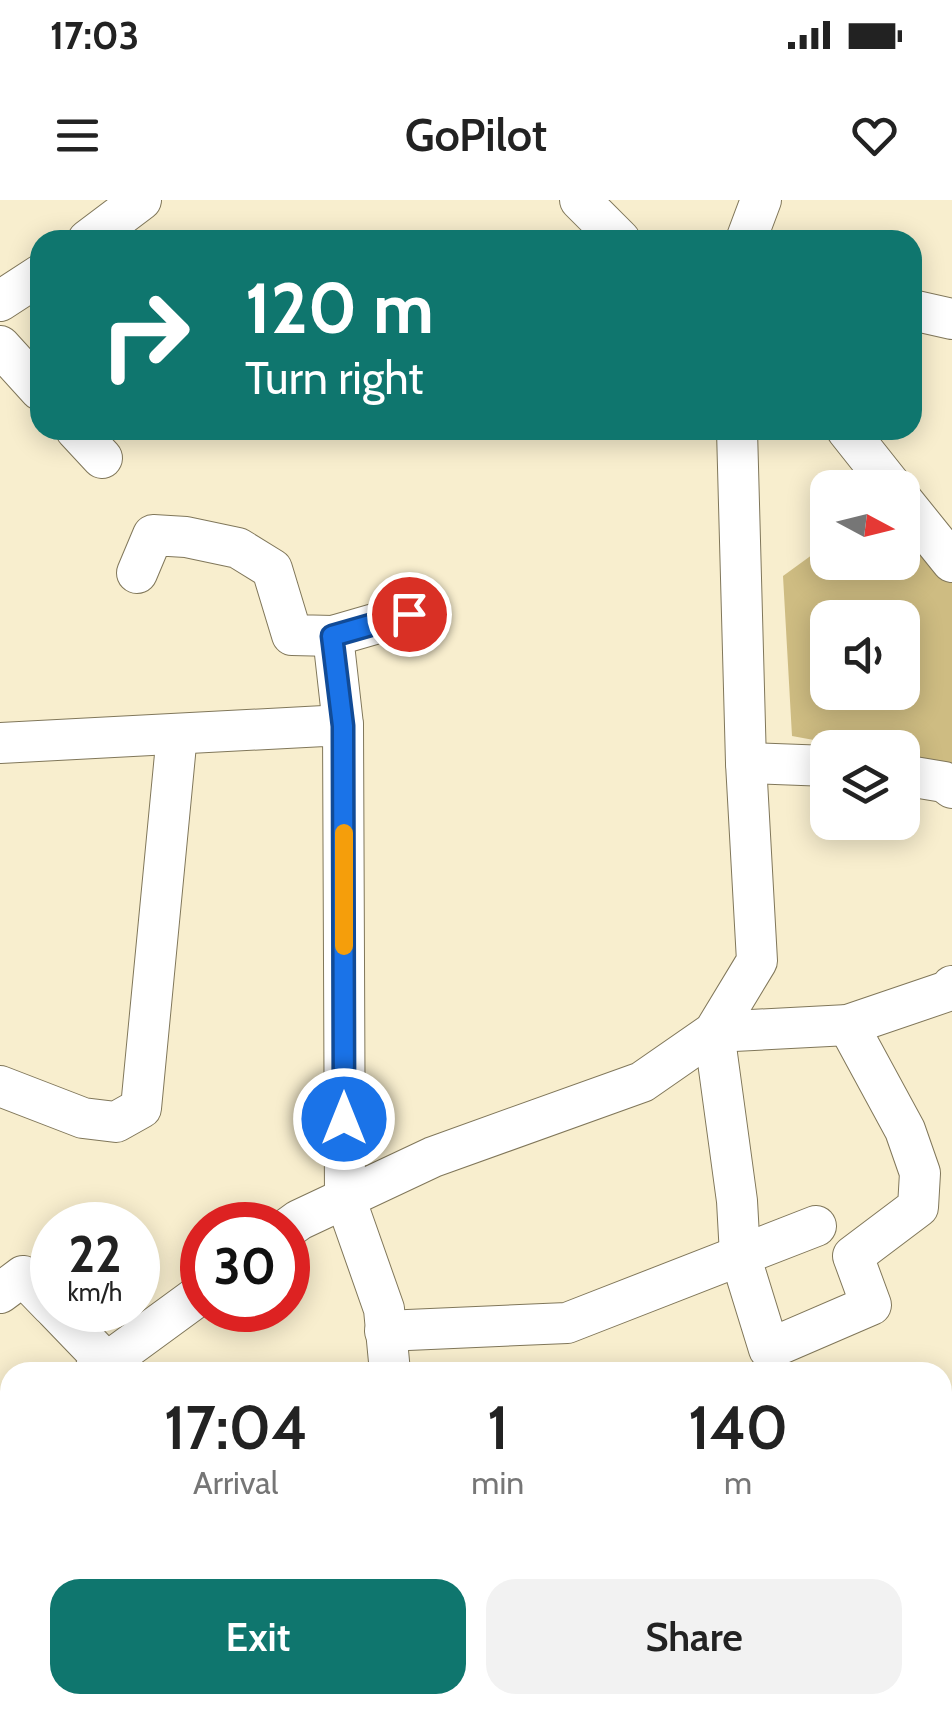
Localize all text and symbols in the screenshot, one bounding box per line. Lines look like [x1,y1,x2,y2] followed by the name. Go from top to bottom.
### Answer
[50,12,139,59] text: 17:03
[50,108,105,163] icon: menu
[405,108,547,162] text: GoPilot
[847,108,902,163] icon: heart
[245,265,434,351] text: 120 m
[80,270,210,400] icon: right
[245,351,424,405] text: Turn right
[810,470,920,580] north arrow
[810,470,920,840] map controls
[367,572,452,657] pin
[382,587,437,642] icon: arrive
[810,600,920,710] button: sound
[810,730,920,840] button: layers
[292,1067,396,1171] position arrow
[180,1202,310,1332] speed limit sign: 30
[69,1224,121,1285] text: 22
[68,1277,122,1307] text: km/h
[164,1391,307,1464] text: 17:04
[487,1391,508,1464] text: 1
[688,1391,788,1464] text: 140
[193,1463,278,1502] text: Arrival
[471,1463,524,1502] text: min
[724,1463,752,1502] text: m
[50,1579,466,1694] button: Exit
[486,1579,902,1694] button: Share

